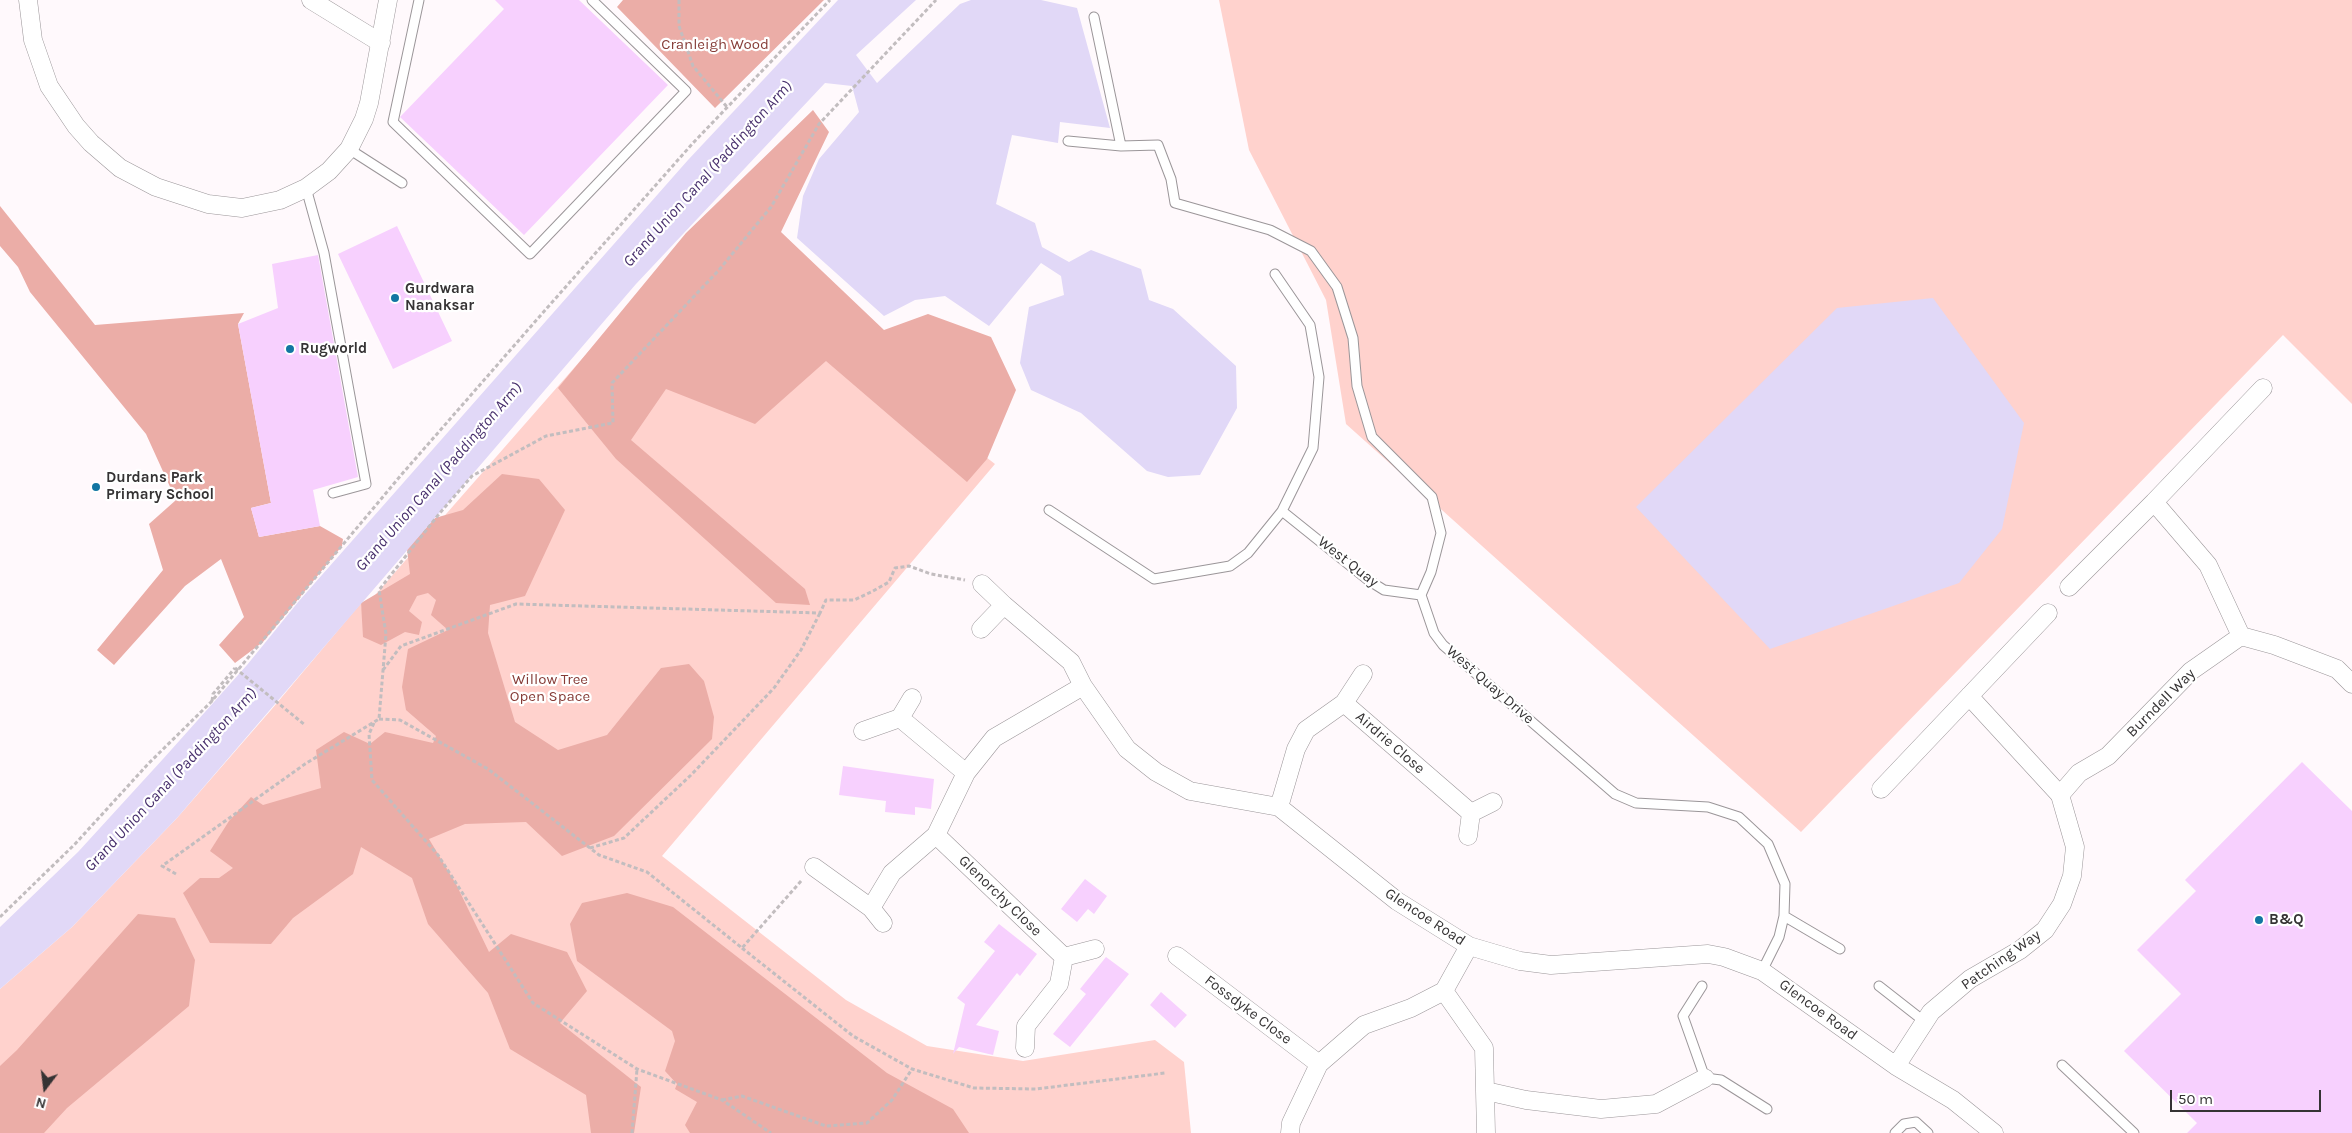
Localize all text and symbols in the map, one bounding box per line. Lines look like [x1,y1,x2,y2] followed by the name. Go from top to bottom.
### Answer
[661,36,769,54] park label: Cranleigh Wood
[619,77,797,271] water label: Grand Union Canal (Paddington Arm)
[405,280,474,315] place label: Gurdwara Nanaksar
[389,292,401,304] marker: Gurdwara Nanaksar
[300,340,367,358] place label: Rugworld
[284,343,296,355] marker: Rugworld
[352,379,526,575] water label: Grand Union Canal (Paddington Arm)
[106,469,214,504] place label: Durdans Park Primary School
[90,481,102,493] marker: Durdans Park Primary School
[1314,533,1382,591] street label: West Quay
[1442,642,1538,728] street label: West Quay Drive
[2123,665,2199,741] street label: Burndell Way
[510,671,590,706] park label: Willow Tree Open Space
[81,684,261,876] water label: Grand Union Canal (Paddington Arm)
[1352,708,1428,778] street label: Airdrie Close
[955,852,1045,940] street label: Glenorchy Close
[1381,884,1469,950] street label: Glencoe Road
[2269,911,2303,929] place label: B&Q
[2253,914,2265,926] marker: B&Q
[1958,926,2044,994] street label: Patching Way
[1201,971,1295,1049] street label: Fossdyke Close
[1775,976,1861,1044] street label: Glencoe Road
[20,1063,70,1113] north arrow
[2172,1080,2323,1112] scale bar
[2178,1090,2213,1108] text: 50 m
[34,1093,48,1112] text: N

